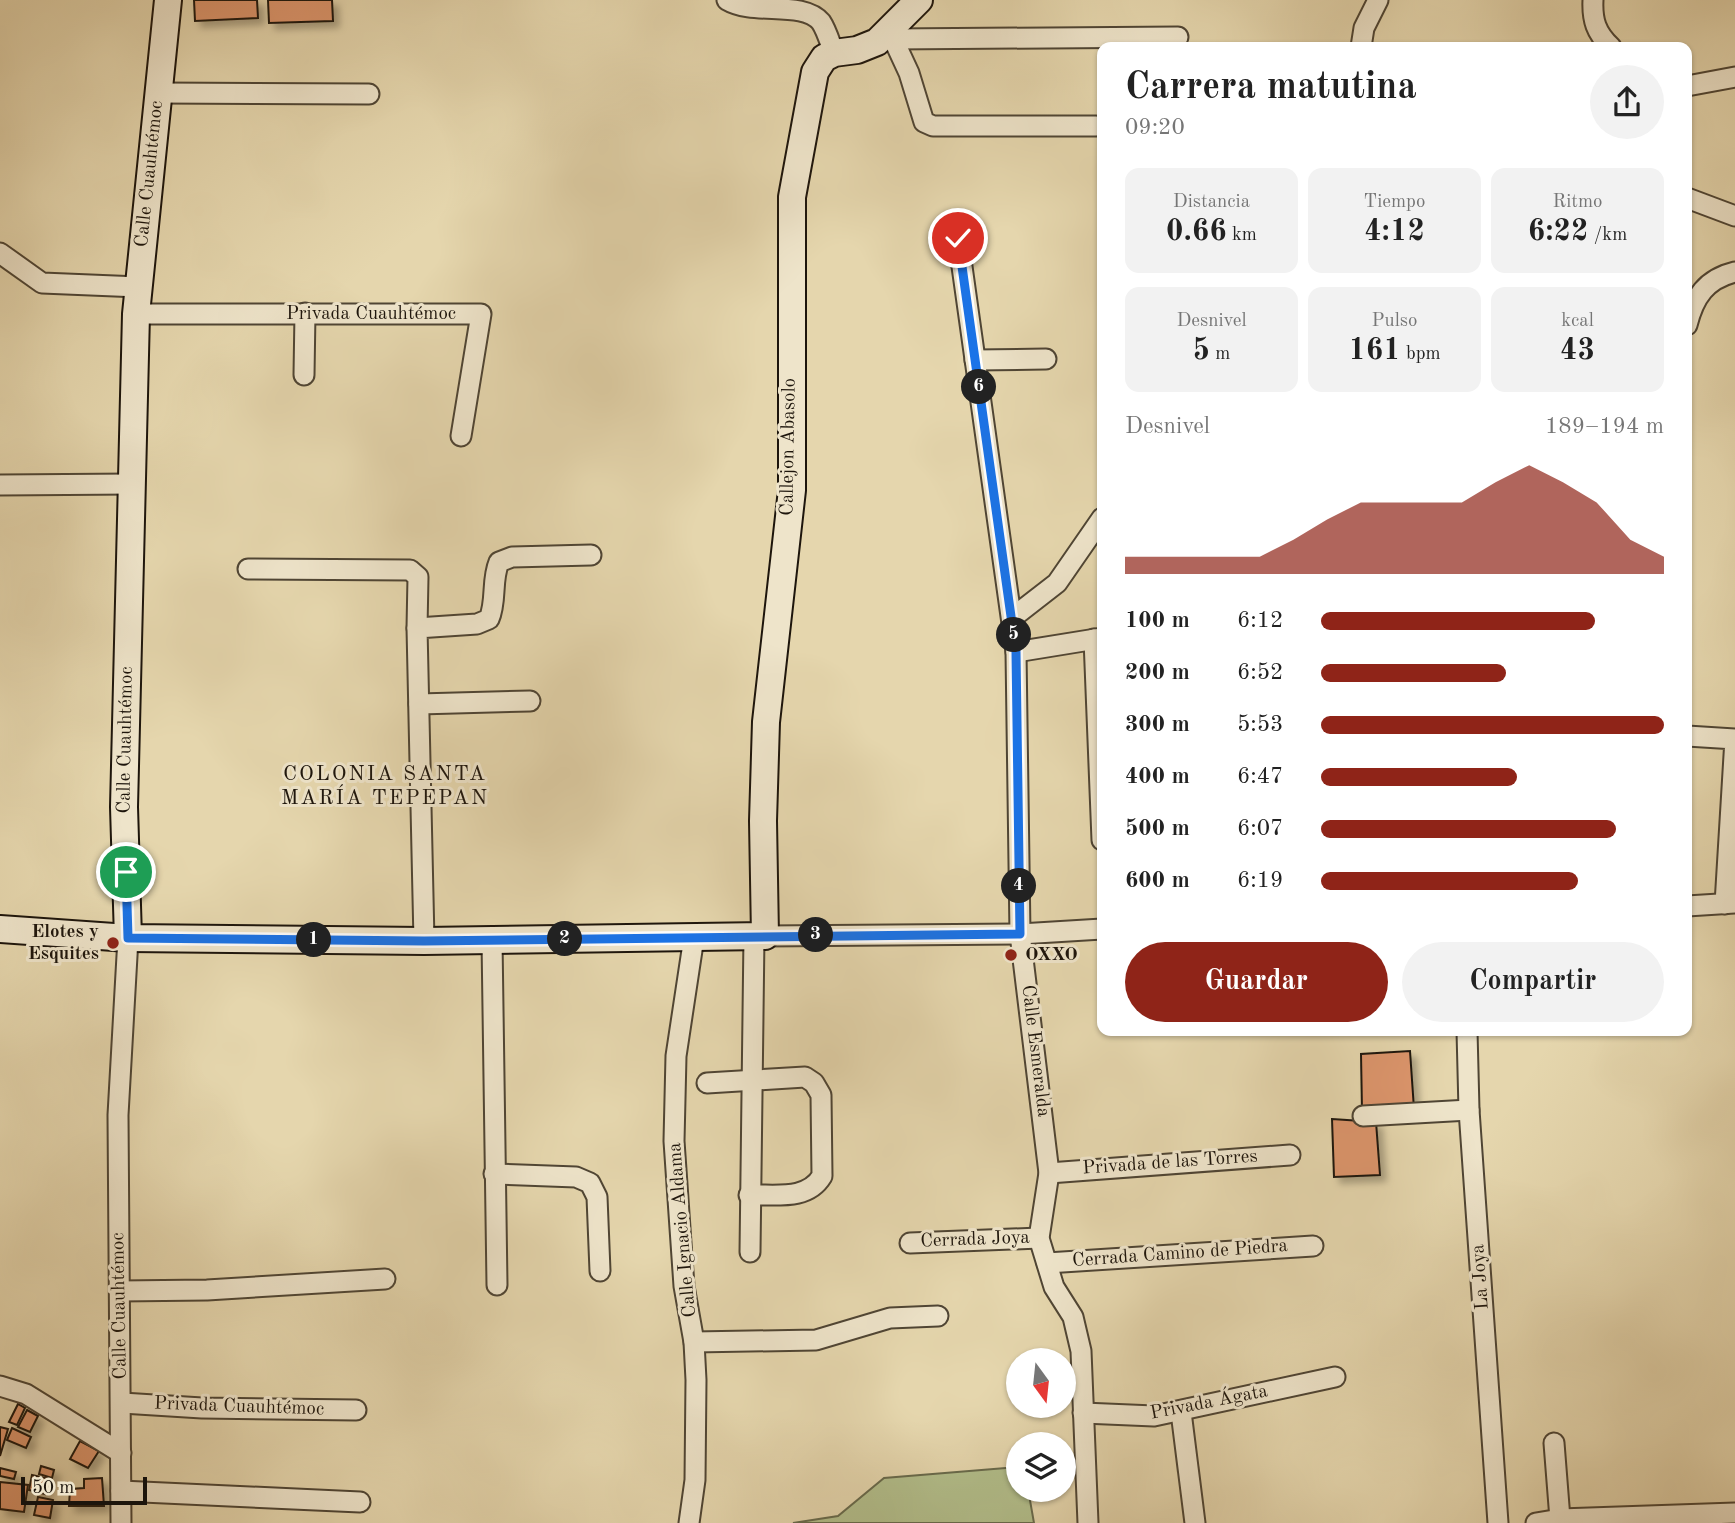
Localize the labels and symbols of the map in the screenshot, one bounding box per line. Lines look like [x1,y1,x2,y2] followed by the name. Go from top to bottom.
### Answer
[133,100,167,248] street label: Calle Cuauhtémoc
[928,208,988,268] pin
[286,305,456,324] street label: Privada Cuauhtémoc
[962,370,996,404] pin: 6
[778,378,800,516] street label: Callejon Abasolo
[996,618,1032,652] pin: 5
[115,666,137,814] street label: Calle Cuauhtémoc
[281,764,489,809] district label: COLONIA SANTA MARÍA TEPEPAN
[96,842,156,902] pin
[1002,868,1036,903] pin: 4
[798,918,834,953] pin: 3
[296,922,332,958] pin: 1
[548,922,582,956] pin: 2
[28,923,99,964] place label: Elotes y Esquites
[105,935,121,951] marker: Elotes y Esquites
[1025,946,1078,965] place label: OXXO
[1003,947,1019,963] marker: OXXO
[1017,984,1053,1119] street label: Calle Esmeralda
[666,1141,700,1318] street label: Calle Ignacio Aldama
[1082,1147,1258,1179] street label: Privada de las Torres
[920,1229,1031,1251] street label: Cerrada Joya
[109,1232,131,1380] street label: Calle Cuauhtémoc
[1071,1237,1289,1271] street label: Cerrada Camino de Piedra
[1469,1243,1493,1311] street label: La Joya
[1006,1348,1076,1418] north arrow
[1148,1378,1270,1424] street label: Privada Ágata
[154,1395,324,1419] street label: Privada Cuauhtémoc
[21,1474,147,1506] scale bar

